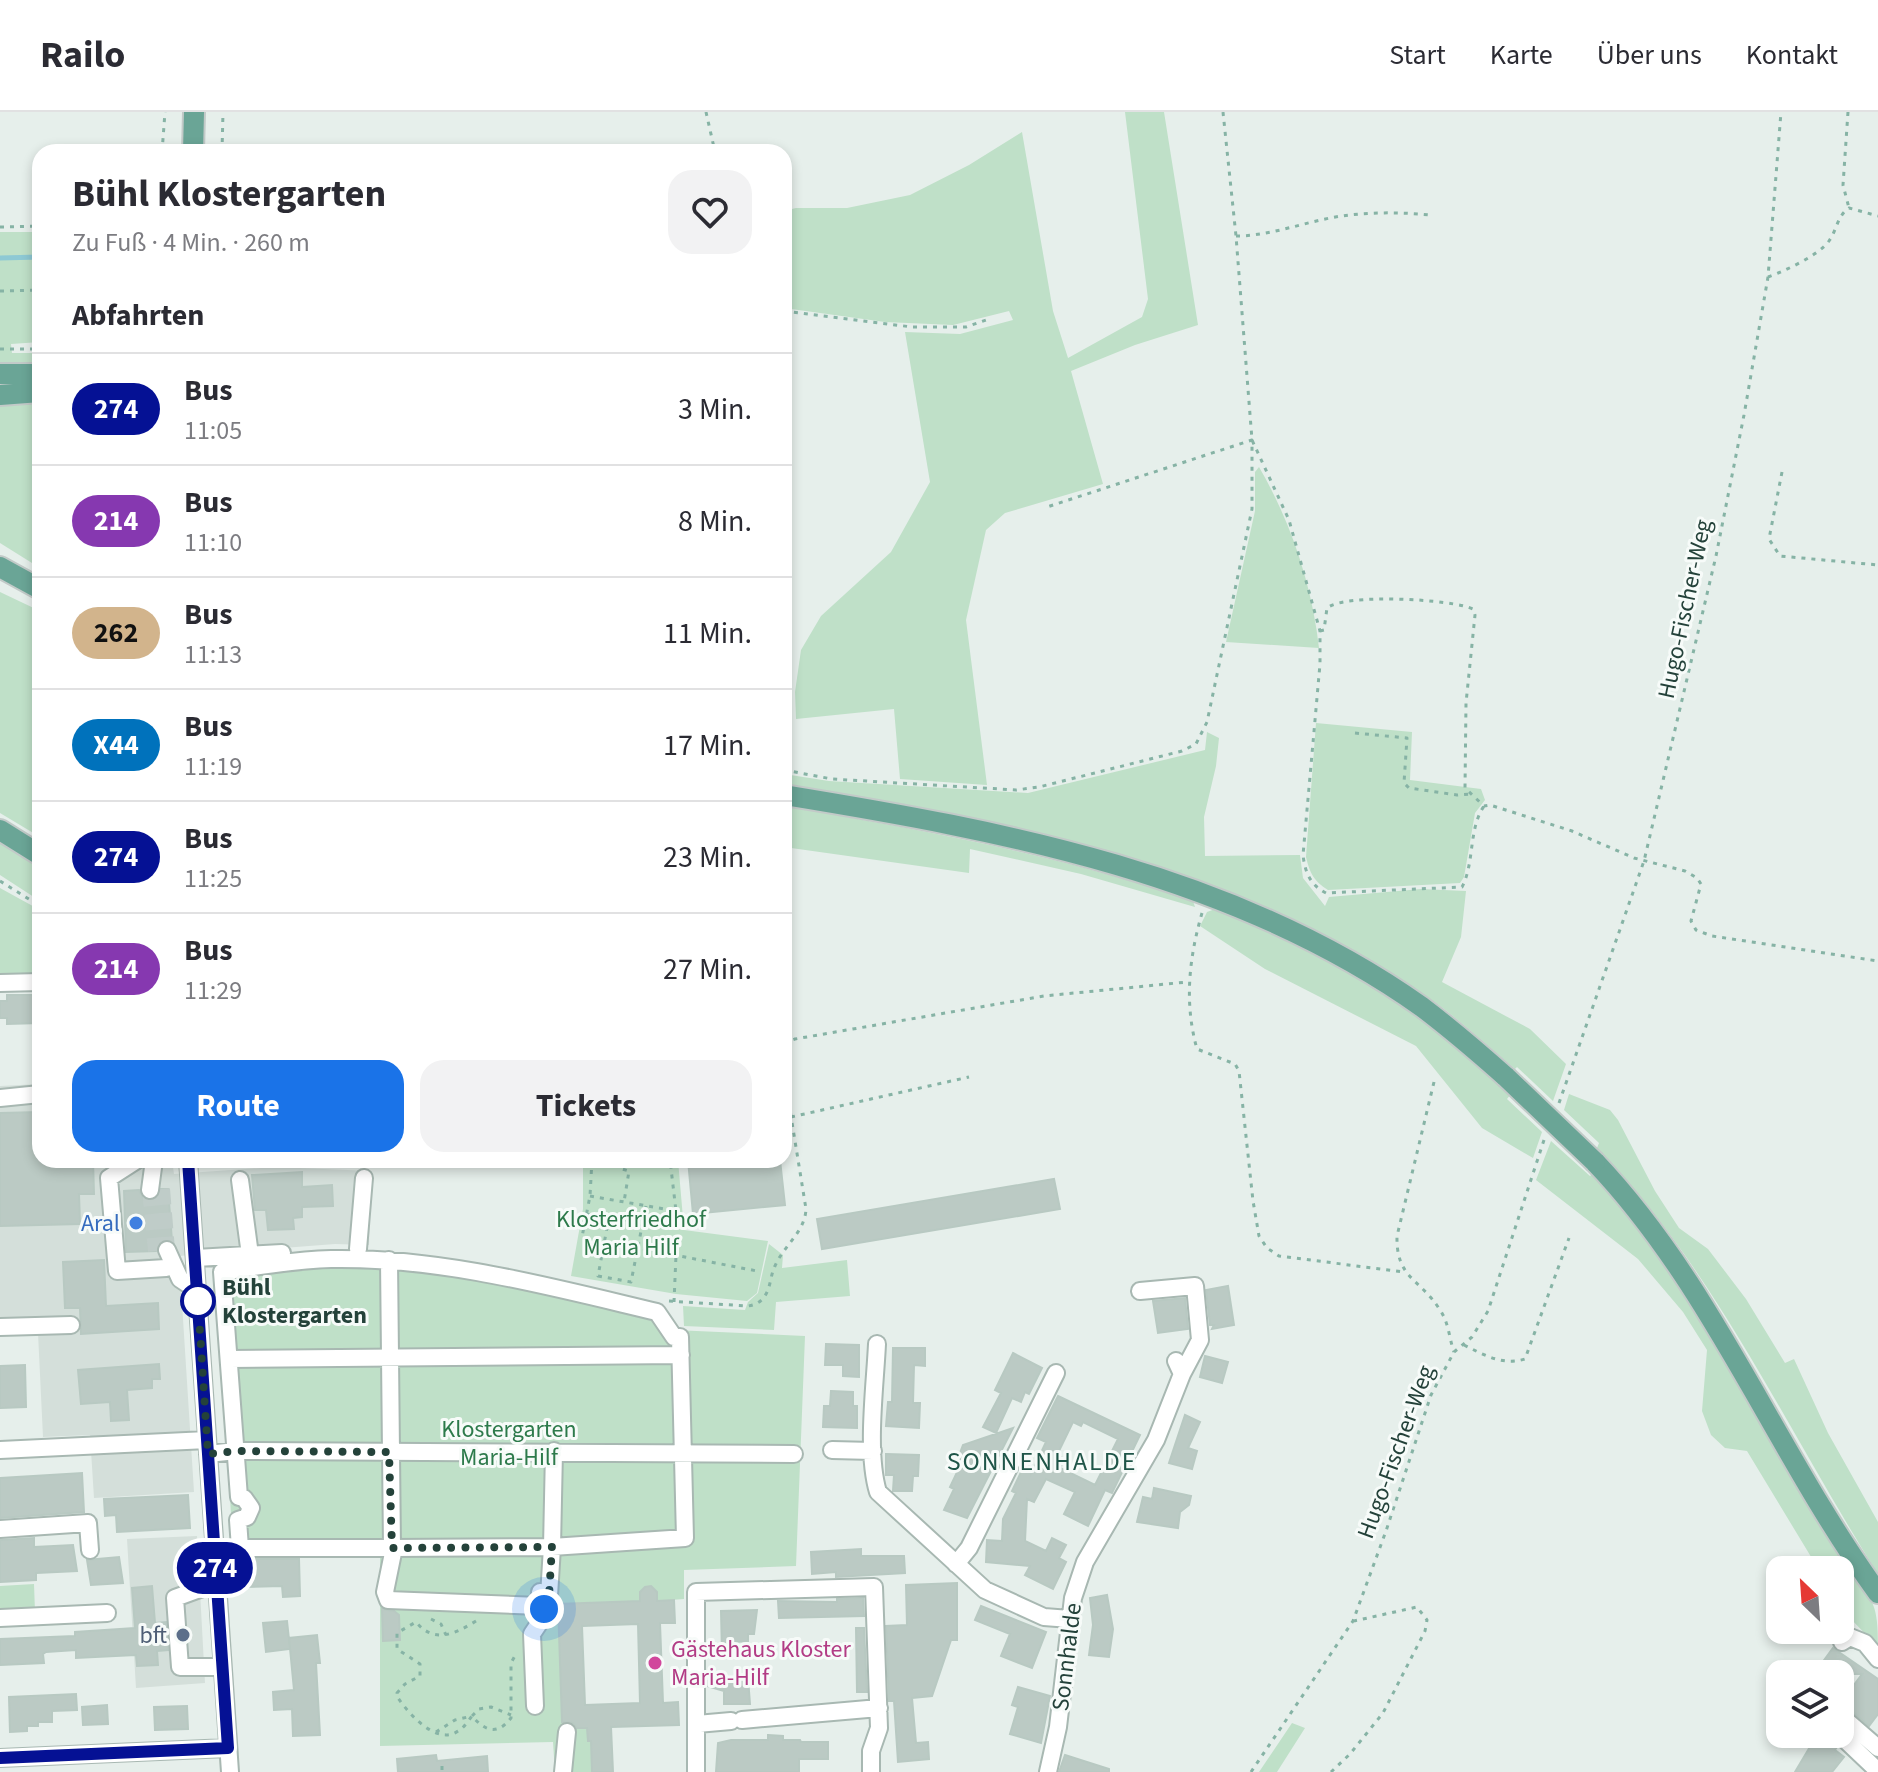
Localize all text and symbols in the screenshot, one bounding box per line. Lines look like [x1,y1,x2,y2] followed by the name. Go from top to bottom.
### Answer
[40,28,125,82] text: Railo
[1389,35,1446,75] text: Start
[1490,35,1553,75] text: Karte
[1597,35,1702,75] text: Über uns
[1746,35,1838,75] text: Kontakt
[72,167,386,221] text: Bühl Klostergarten
[668,170,752,254] button: heart
[72,224,310,261] text: Zu Fuß · 4 Min. · 260 m
[72,294,204,337] text: Abfahrten
[184,369,232,412] text: Bus
[678,388,752,431] text: 3 Min.
[94,389,138,429] text: 274
[184,412,242,449] text: 11:05
[184,481,232,524] text: Bus
[678,500,752,543] text: 8 Min.
[94,501,138,541] text: 214
[1649,516,1721,702] street label: Hugo-Fischer-Weg
[184,524,242,561] text: 11:10
[184,593,232,636] text: Bus
[663,612,752,655] text: 11 Min.
[94,613,138,653] text: 262
[184,636,242,673] text: 11:13
[184,705,232,748] text: Bus
[663,724,752,767] text: 17 Min.
[93,725,139,765] text: X44
[184,748,242,785] text: 11:19
[184,817,232,860] text: Bus
[663,836,752,879] text: 23 Min.
[94,837,138,877] text: 274
[184,860,242,897] text: 11:25
[184,929,232,972] text: Bus
[663,948,752,991] text: 27 Min.
[94,949,138,989] text: 214
[184,972,242,1009] text: 11:29
[72,1060,404,1152] button: Route
[420,1060,752,1152] button: Tickets
[556,1202,707,1265] park label: Klosterfriedhof Maria Hilf
[81,1206,120,1241] place label: Aral
[127,1214,145,1232] marker: Aral
[222,1270,367,1333] place label: Bühl Klostergarten
[181,1284,215,1318] marker: Bühl Klostergarten
[1348,1360,1444,1544] street label: Hugo-Fischer-Weg
[441,1412,577,1475] park label: Klostergarten Maria-Hilf
[947,1443,1137,1480] district label: SONNENHALDE
[169,1542,261,1594] line badge: 274
[193,1548,237,1588] text: 274
[1766,1556,1854,1644] north arrow
[1766,1556,1854,1748] map controls
[524,1589,564,1629] your location
[1043,1601,1091,1713] street label: Sonnhalde
[140,1618,167,1653] place label: bft
[174,1626,192,1644] marker: bft
[671,1632,851,1695] place label: Gästehaus Kloster Maria-Hilf
[646,1654,664,1672] marker: Gästehaus Kloster Maria-Hilf
[1766,1660,1854,1748] button: layers

